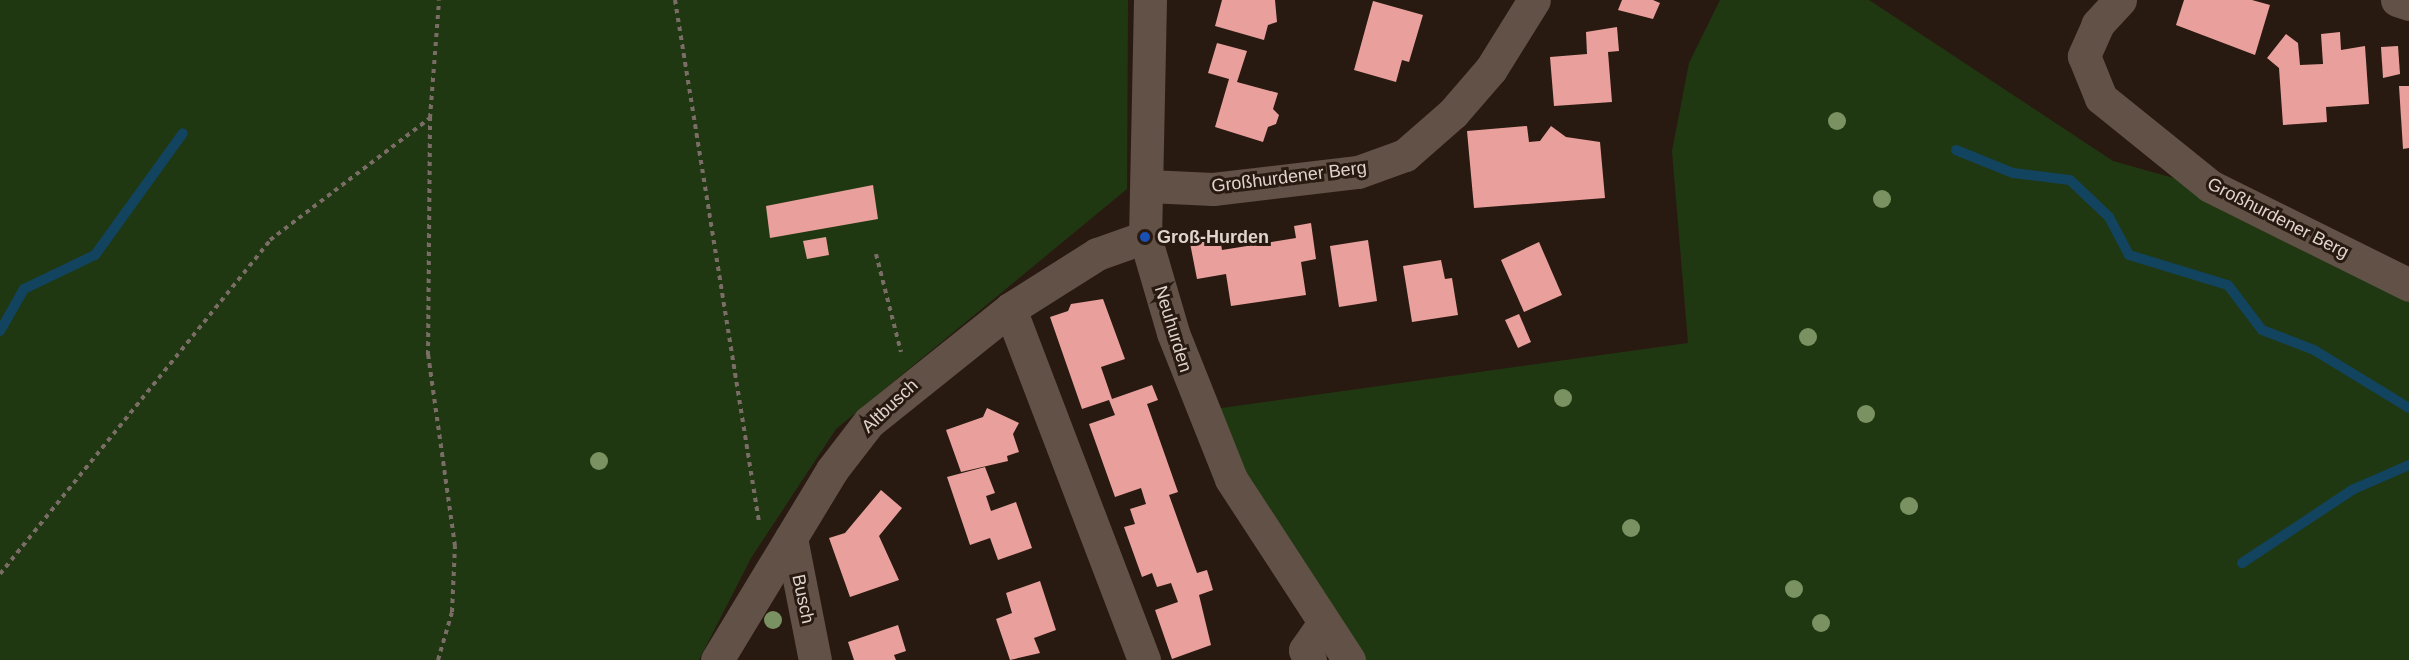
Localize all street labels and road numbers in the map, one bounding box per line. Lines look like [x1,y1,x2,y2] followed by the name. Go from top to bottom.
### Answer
[1210,157,1368,197] street label: Großhurdener Berg
[2204,173,2352,263] street label: Großhurdener Berg
[1150,283,1196,375] street label: Neuhurden
[857,375,923,437] street label: Altbusch
[787,572,819,626] street label: Busch

